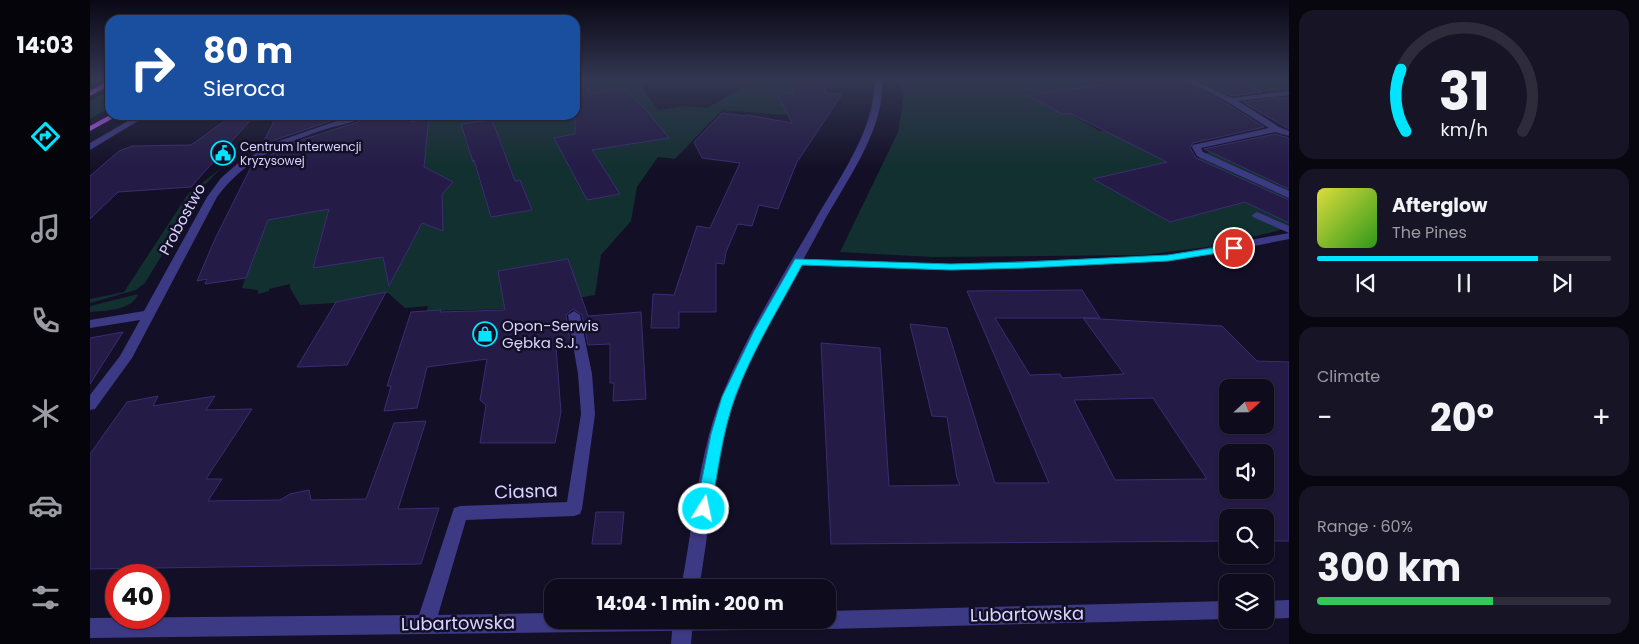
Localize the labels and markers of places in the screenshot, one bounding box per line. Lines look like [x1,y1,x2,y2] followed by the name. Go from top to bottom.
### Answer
[240,138,362,169] place label: Centrum Interwencji Kryzysowej
[210,140,236,166] public building icon: Centrum Interwencji Kryzysowej
[1213,227,1255,269] pin
[502,315,599,353] place label: Opon-Serwis Gębka S.J.
[472,321,498,347] shop icon: Opon-Serwis Gębka S.J.

